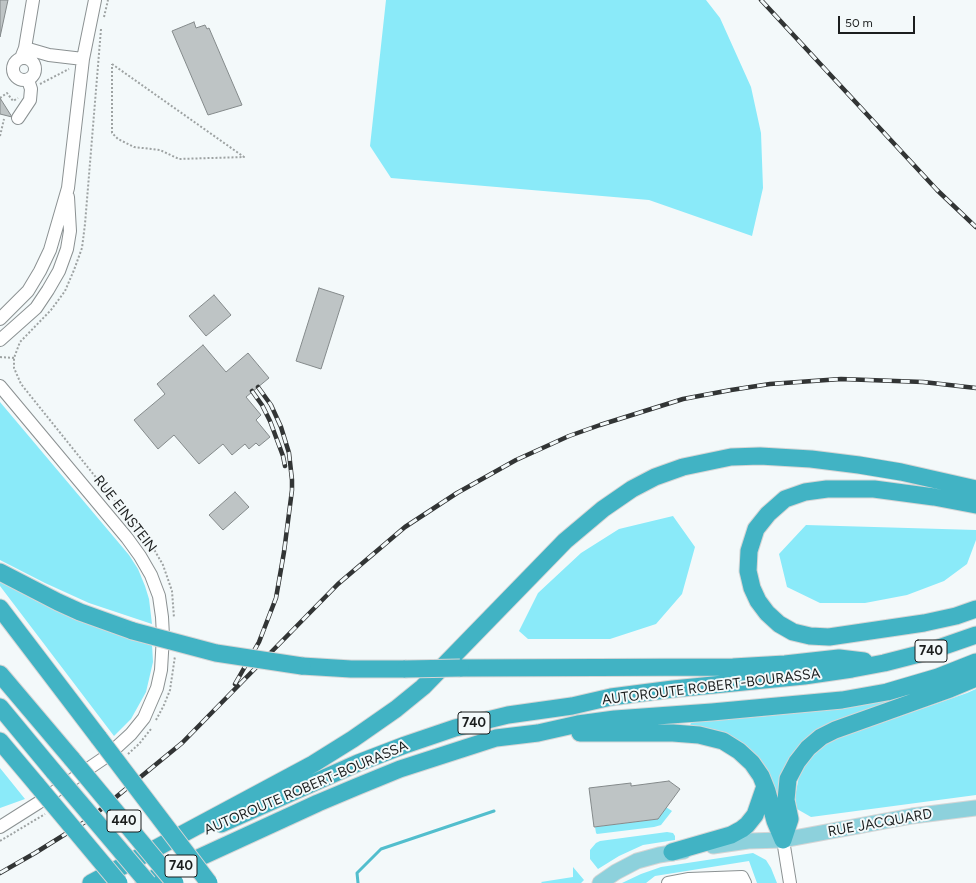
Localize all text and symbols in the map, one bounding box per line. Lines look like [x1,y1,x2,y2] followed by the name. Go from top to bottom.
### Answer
[840,8,917,34] scale bar
[845,16,873,30] text: 50 m
[90,472,160,556] street label: RUE EINSTEIN
[915,640,947,662] road number: 740
[601,665,821,709] street label: AUTOROUTE ROBERT-BOURASSA
[458,712,490,734] road number: 740
[202,737,410,839] street label: AUTOROUTE ROBERT-BOURASSA
[827,806,933,840] street label: RUE JACQUARD
[107,810,141,832] road number: 440
[165,855,197,877] road number: 740

